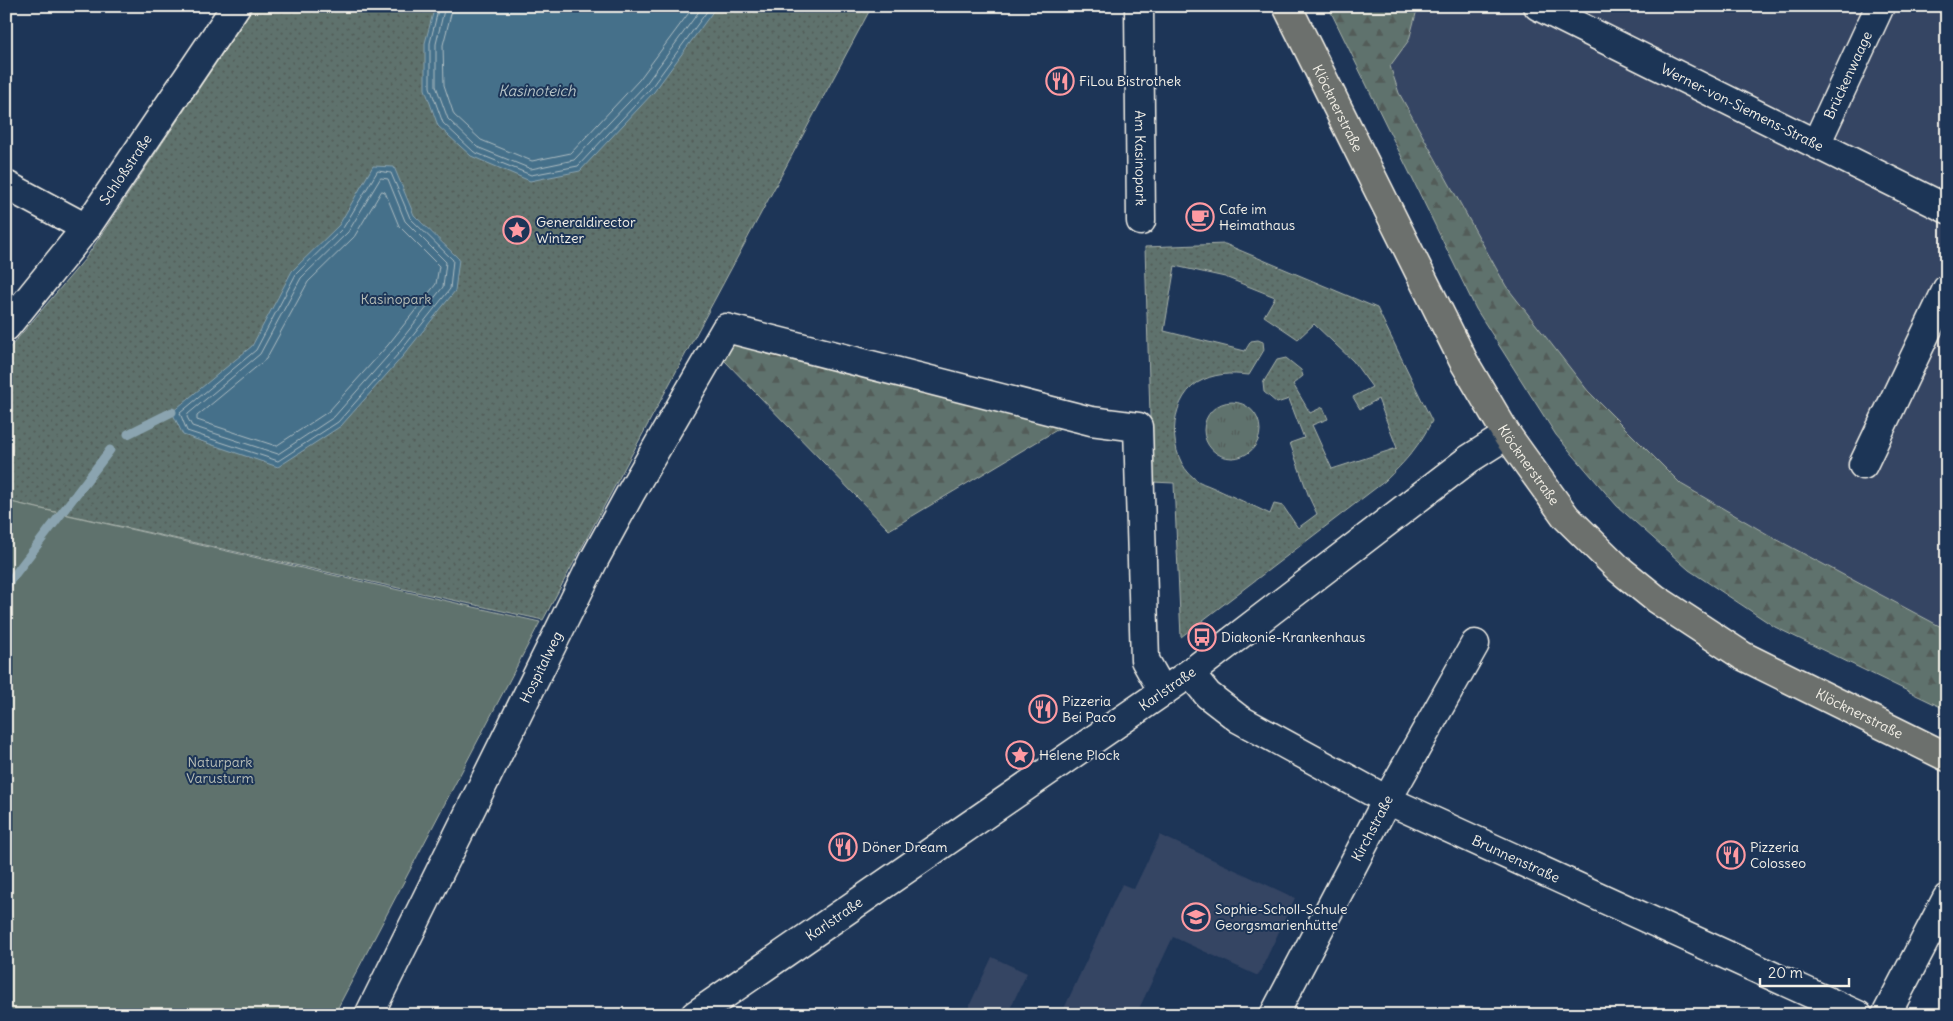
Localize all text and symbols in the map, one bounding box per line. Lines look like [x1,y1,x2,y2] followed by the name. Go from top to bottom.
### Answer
[1820,28,1876,122] street label: Brückenwaage
[1658,59,1827,155] street label: Werner-von-Siemens-Straße
[1309,61,1367,155] street label: Klöcknerstraße
[1045,66,1075,96] restaurant icon: FiLou Bistrothek
[1079,72,1181,90] place label: FiLou Bistrothek
[498,81,576,100] water label: Kasinoteich
[1131,110,1150,206] street label: Am Kasinopark
[95,131,156,208] street label: Schloßstraße
[1219,200,1295,234] place label: Cafe im Heimathaus
[1185,202,1215,232] cafe icon: Cafe im Heimathaus
[536,213,636,247] place label: Generaldirector Wintzer
[502,215,532,245] place icon: Generaldirector Wintzer
[361,290,431,308] park label: Kasinopark
[1494,421,1564,509] street label: Klöcknerstraße
[1187,622,1217,652] bus stop icon: Diakonie-Krankenhaus
[516,628,566,706] street label: Hospitalweg
[1221,628,1365,646] place label: Diakonie-Krankenhaus
[1135,663,1199,715] street label: Karlstraße
[1813,684,1906,743] street label: Klöcknerstraße
[1062,692,1116,726] place label: Pizzeria Bei Paco
[1028,694,1058,724] restaurant icon: Pizzeria Bei Paco
[1005,740,1035,770] place icon: Helene Plock
[1039,746,1120,764] place label: Helene Plock
[186,753,254,787] park label: Naturpark Varusturm
[1347,792,1397,864] street label: Kirchstraße
[1469,831,1563,887] street label: Brunnenstraße
[828,832,858,862] restaurant icon: Döner Dream
[862,838,948,856] place label: Döner Dream
[1750,838,1806,872] place label: Pizzeria Colosseo
[1716,840,1746,870] restaurant icon: Pizzeria Colosseo
[802,893,866,945] street label: Karlstraße
[1215,900,1348,934] place label: Sophie-Scholl-Schule Georgsmarienhütte
[1181,902,1211,932] school or university icon: Sophie-Scholl-Schule Georgsmarienhütte
[1760,956,1849,988] scale bar
[1768,963,1803,982] text: 20 m

